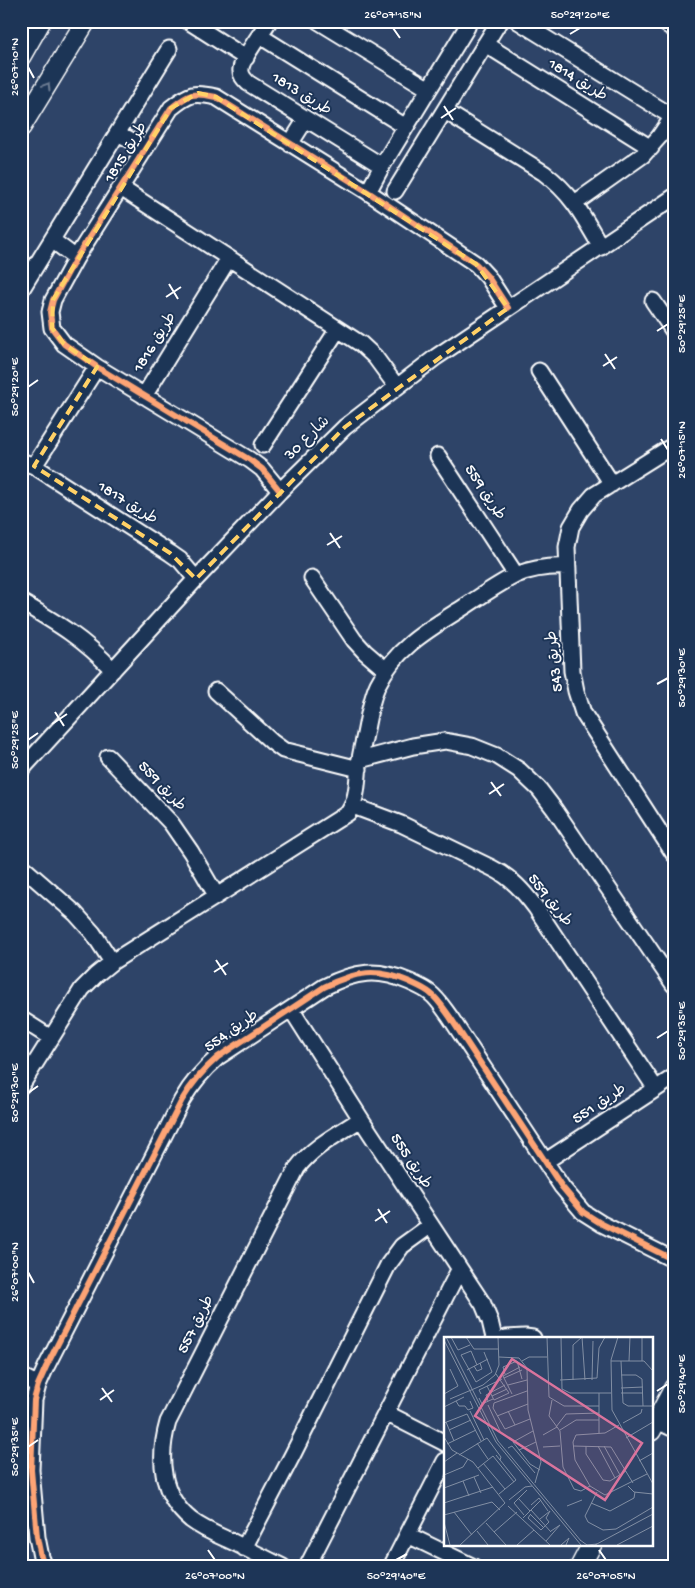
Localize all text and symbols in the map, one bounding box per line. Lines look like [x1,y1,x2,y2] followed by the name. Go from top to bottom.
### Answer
[364,9,422,23] text: 26°07'15"N
[551,9,610,23] text: 50°29'20"E
[9,38,23,96] text: 26°07'10"N
[543,55,610,107] street label: طريق 1814
[267,69,335,121] street label: طريق 1813
[40,82,50,91] one-way arrow
[101,119,153,188] street label: طريق 1815
[676,294,690,353] text: 50°29'25"E
[130,309,182,377] street label: طريق 1816
[9,357,23,416] text: 50°29'20"E
[281,413,335,466] street label: شارع 30
[676,421,690,479] text: 26°07'15"N
[459,462,509,524] street label: طريق 559
[93,478,161,530] street label: طريق 1817
[543,629,569,693] street label: طريق 543
[676,648,690,707] text: 50°29'30"E
[9,710,23,769] text: 50°29'25"E
[133,758,189,816] street label: طريق 559
[522,871,576,931] street label: طريق 559
[676,1001,690,1060] text: 50°29'35"E
[201,1006,263,1058] street label: طريق 554
[9,1063,23,1122] text: 50°29'30"E
[569,1081,631,1129] street label: طريق 551
[385,1131,435,1193] street label: طريق 555
[9,1242,23,1302] text: 26°07'00"N
[174,1293,220,1357] street label: طريق 557
[444,1337,652,1546] inset map
[676,1354,690,1413] text: 50°29'40"E
[9,1417,23,1476] text: 50°29'35"E
[185,1570,245,1584] text: 26°07'00"N
[367,1570,426,1584] text: 50°29'40"E
[576,1570,636,1584] text: 26°07'05"N

